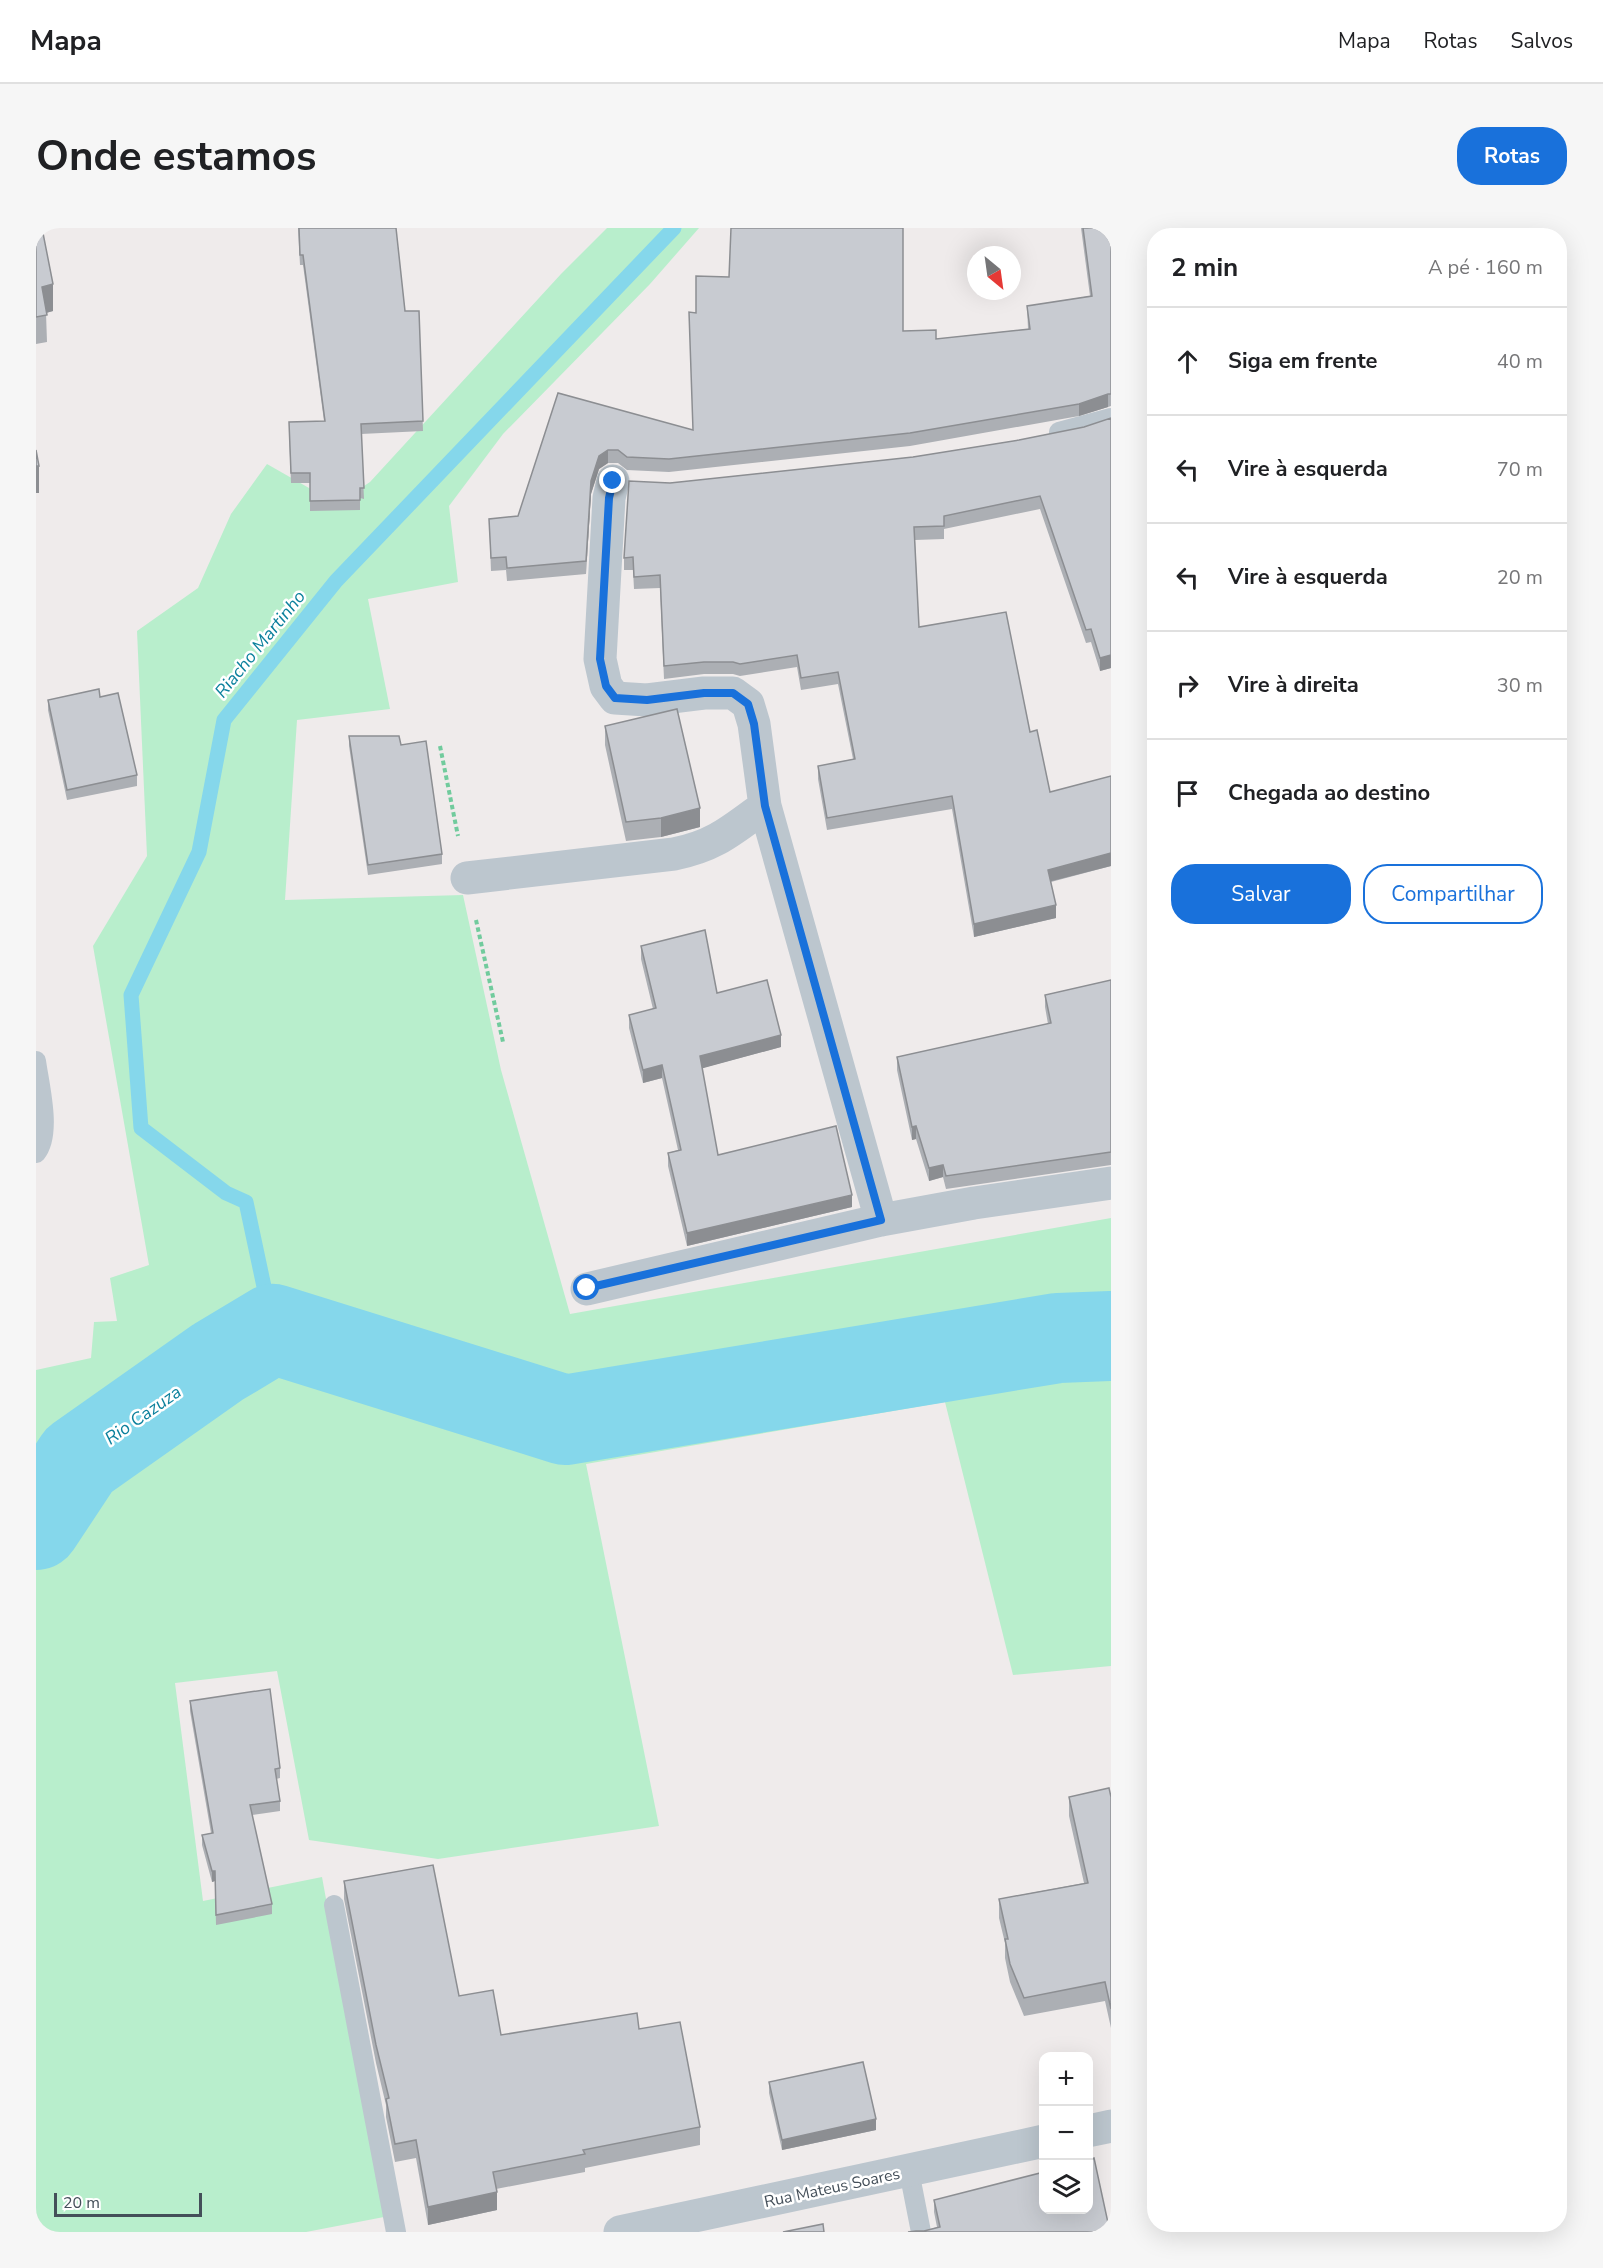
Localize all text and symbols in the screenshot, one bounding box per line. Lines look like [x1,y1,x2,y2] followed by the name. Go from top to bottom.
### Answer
[30,22,102,60] text: Mapa
[1338,27,1391,55] text: Mapa
[1424,27,1478,55] text: Rotas
[1511,27,1573,55] text: Salvos
[1457,127,1567,185] button: Rotas
[36,128,317,185] text: Onde estamos
[967,246,1021,300] north arrow
[1171,250,1238,285] text: 2 min
[1428,254,1543,281] text: A pé · 160 m
[1171,345,1204,378] icon: ahead
[1228,346,1377,376] text: Siga em frente
[1497,348,1543,375] text: 40 m
[1171,453,1204,486] icon: left
[1228,454,1388,484] text: Vire à esquerda
[1497,456,1543,483] text: 70 m
[599,467,625,493] route end
[1171,561,1204,594] icon: left
[1228,562,1388,592] text: Vire à esquerda
[1497,564,1543,591] text: 20 m
[209,585,311,703] water label: Riacho Martinho
[1171,669,1204,702] icon: right
[1228,670,1359,700] text: Vire à direita
[1497,672,1543,699] text: 30 m
[1171,777,1204,810] icon: arrive
[1228,778,1430,808] text: Chegada ao destino
[1171,864,1351,924] button: Salvar
[1363,864,1543,924] button: Compartilhar
[573,1274,599,1300] route start
[100,1380,186,1450] water label: Rio Cazuza
[1039,2052,1093,2214] map controls
[1039,2052,1093,2106] button: +
[1039,2106,1093,2160] button: −
[1039,2160,1093,2214] button: layers
[762,2163,902,2213] street label: Rua Mateus Soares
[54,2190,202,2218] scale bar
[63,2192,100,2214] text: 20 m

